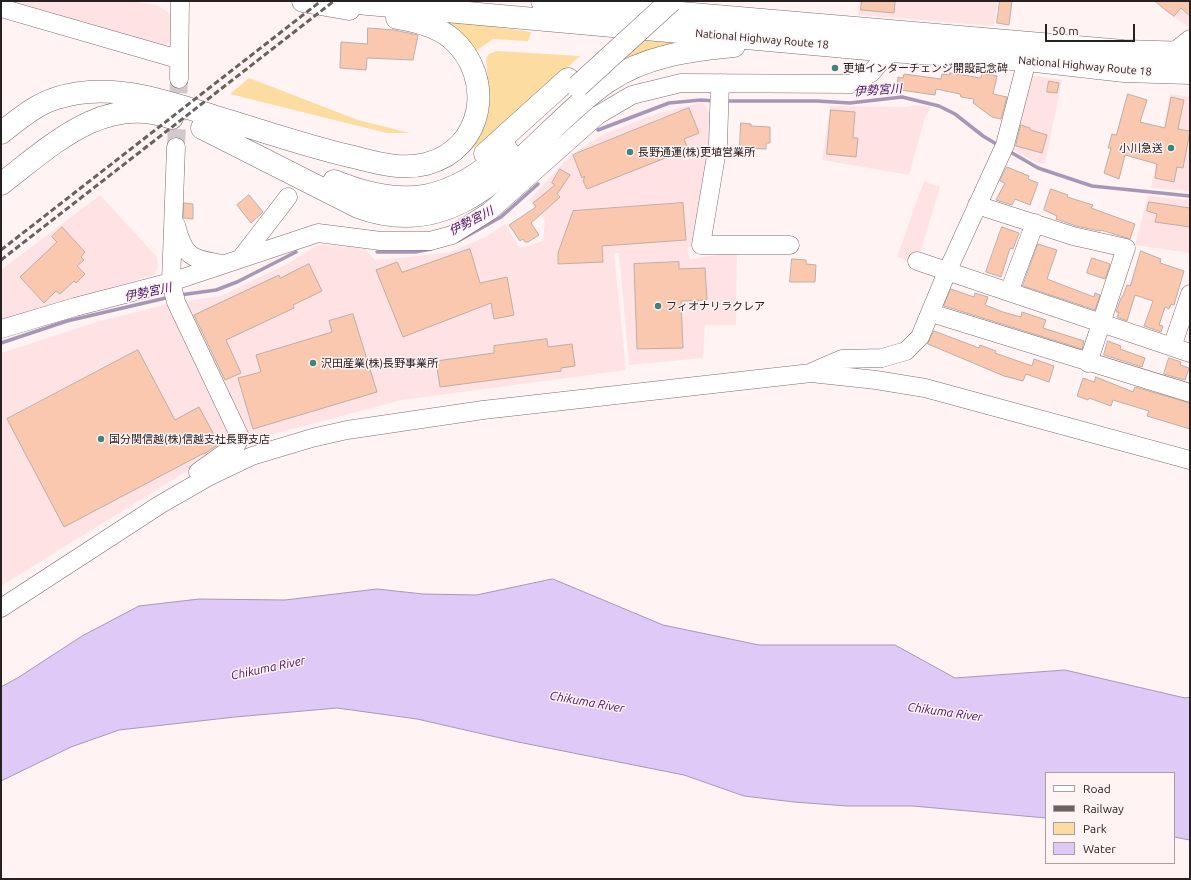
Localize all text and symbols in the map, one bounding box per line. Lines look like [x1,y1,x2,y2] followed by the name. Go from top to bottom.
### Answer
[1047,16,1137,42] scale bar
[1052,24,1079,37] text: 50 m
[695,27,829,51] street label: National Highway Route 18
[1018,54,1152,78] street label: National Highway Route 18
[843,61,1008,75] place label: 更埴インターチェンジ開設記念碑
[830,63,840,73] marker: 更埴インターチェンジ開設記念碑
[854,81,902,99] water label: 伊勢宮川
[1119,141,1163,155] place label: 小川急送
[1166,143,1176,153] marker: 小川急送
[638,145,755,159] place label: 長野通運(株)更埴営業所
[625,147,635,157] marker: 長野通運(株)更埴営業所
[446,204,496,238] water label: 伊勢宮川
[123,280,173,304] water label: 伊勢宮川
[666,299,765,313] place label: フィオナリラクレア
[653,301,663,311] marker: フィオナリラクレア
[321,356,438,370] place label: 沢田産業(株)長野事業所
[308,358,318,368] marker: 沢田産業(株)長野事業所
[109,432,270,446] place label: 国分関信越(株)信越支社長野支店
[96,434,106,444] marker: 国分関信越(株)信越支社長野支店
[230,653,306,683] water label: Chikuma River
[549,688,625,716] water label: Chikuma River
[907,700,983,724] water label: Chikuma River
[1045,772,1175,864] legend
[1083,782,1111,795] text: Road
[1083,802,1124,815] text: Railway
[1083,822,1107,835] text: Park
[1083,842,1116,855] text: Water

